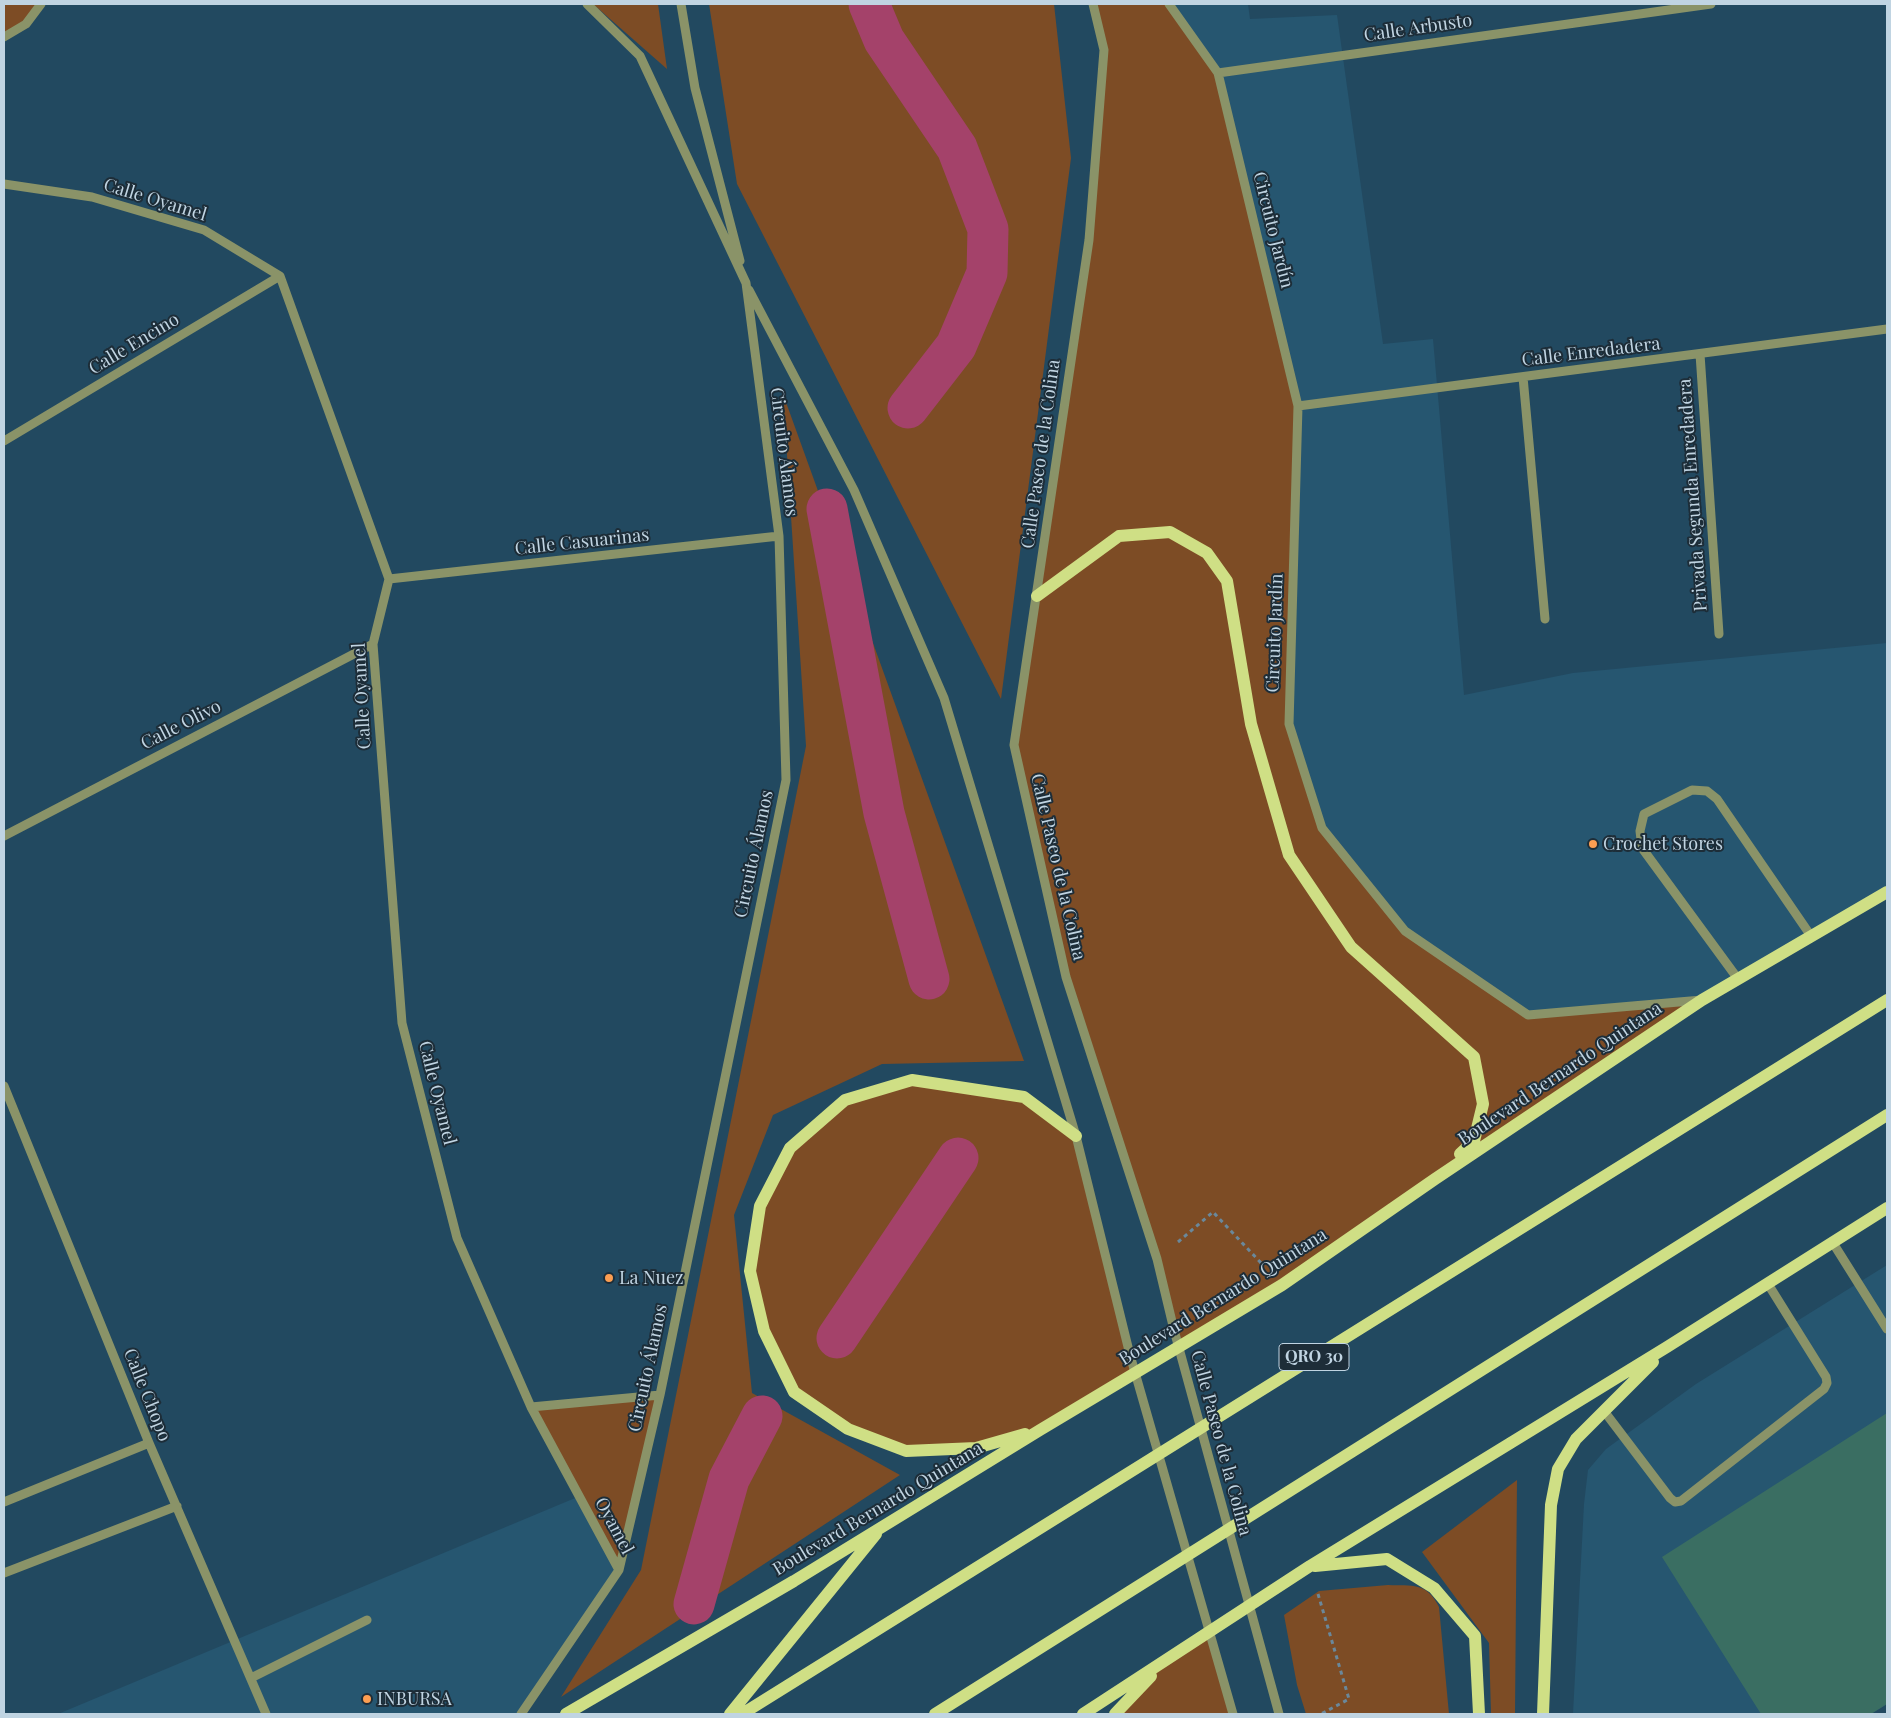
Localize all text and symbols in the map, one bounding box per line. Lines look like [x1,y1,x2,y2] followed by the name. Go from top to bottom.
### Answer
[1363,10,1473,46] street label: Calle Arbusto
[1248,170,1298,290] street label: Circuito Jardín
[101,174,209,226] street label: Calle Oyamel
[85,309,183,379] street label: Calle Encino
[1520,333,1662,371] street label: Calle Enredadera
[1017,358,1065,550] street label: Calle Paseo de la Colina
[1674,378,1712,612] street label: Privada Segunda Enredadera
[765,386,803,518] street label: Circuito Álamos
[514,524,650,560] street label: Calle Casuarinas
[1262,573,1288,693] street label: Circuito Jardín
[348,642,376,750] street label: Calle Oyamel
[137,696,225,754] street label: Calle Olivo
[1026,772,1090,962] street label: Calle Paseo de la Colina
[730,788,778,920] street label: Circuito Álamos
[1603,833,1723,855] place label: Crochet Stores
[1587,838,1599,850] marker: Crochet Stores
[1454,998,1666,1150] street label: Boulevard Bernardo Quintana
[414,1039,460,1147] street label: Calle Oyamel
[1115,1224,1331,1370] street label: Boulevard Bernardo Quintana
[619,1267,684,1289] place label: La Nuez
[603,1272,615,1284] marker: La Nuez
[624,1302,672,1434] street label: Circuito Álamos
[1279,1344,1349,1370] road number: QRO 30
[119,1345,175,1445] street label: Calle Chopo
[1186,1348,1256,1538] street label: Calle Paseo de la Colina
[769,1438,987,1580] street label: Boulevard Bernardo Quintana
[590,1494,638,1558] street label: Oyamel
[377,1688,452,1710] place label: INBURSA
[361,1693,373,1705] marker: INBURSA

